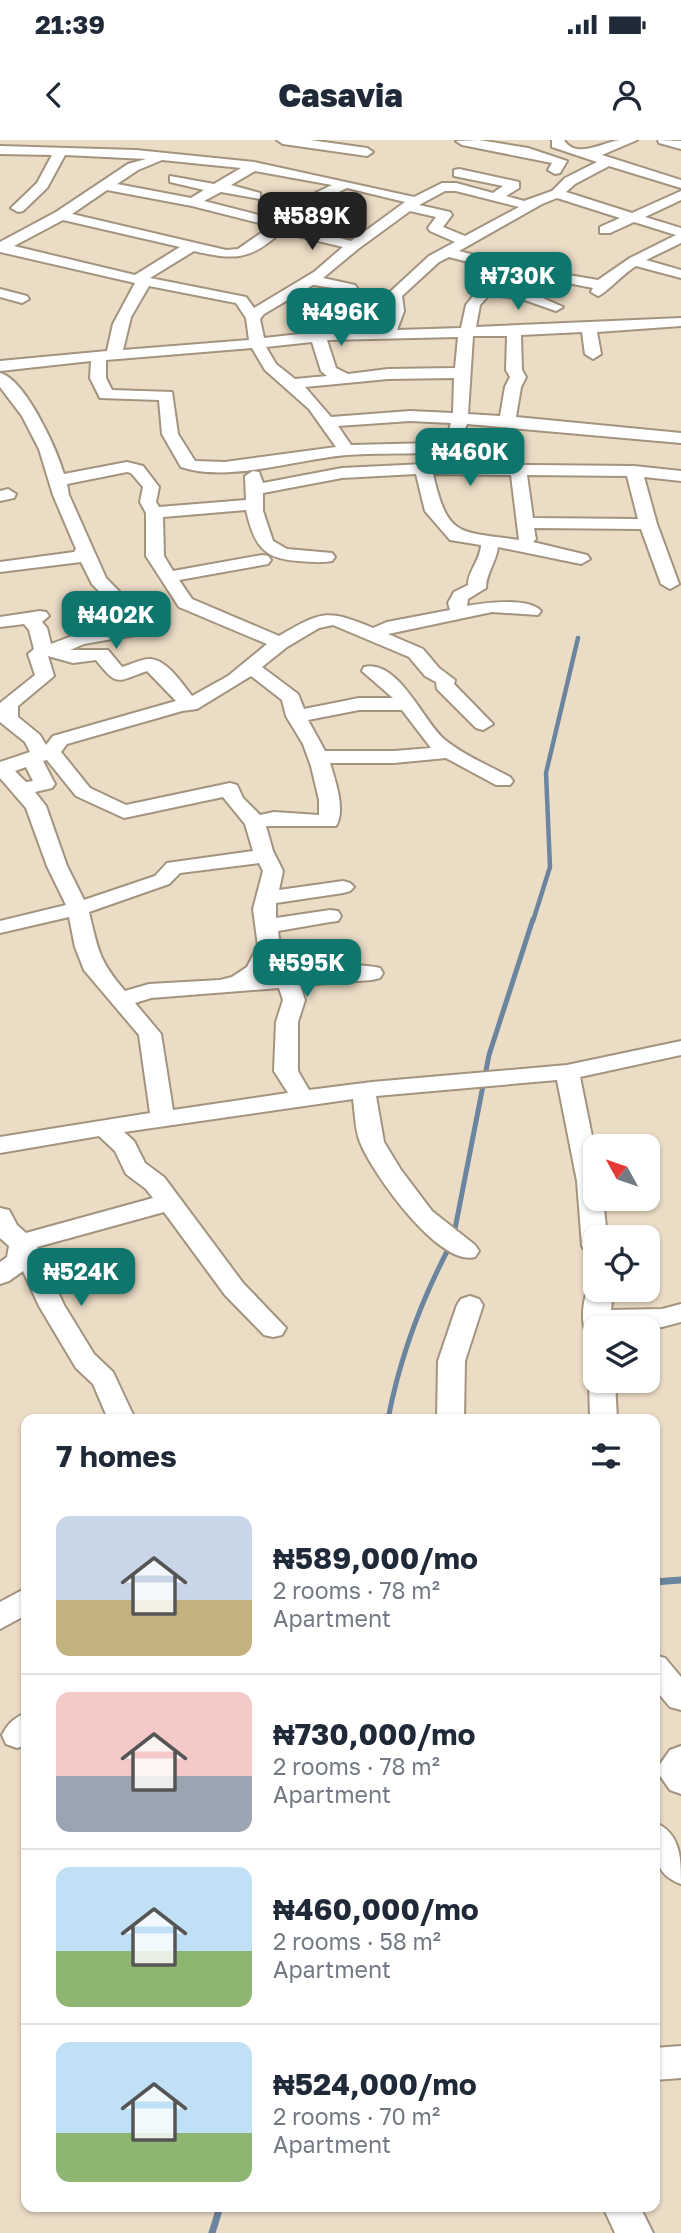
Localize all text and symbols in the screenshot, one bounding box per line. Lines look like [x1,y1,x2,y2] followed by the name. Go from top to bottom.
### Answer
[35,9,105,40] text: 21:39
[35,76,73,114] icon: back
[278,76,403,114] text: Casavia
[608,76,646,114] icon: person
[263,192,361,252] pin: ₦589K
[274,201,350,229] text: ₦589K
[469,253,567,312] pin: ₦730K
[481,261,555,289] text: ₦730K
[292,288,390,348] pin: ₦496K
[303,297,379,325] text: ₦496K
[421,428,519,488] pin: ₦460K
[431,437,509,465] text: ₦460K
[67,592,165,651] pin: ₦402K
[78,600,154,628] text: ₦402K
[258,940,356,999] pin: ₦595K
[269,948,345,976] text: ₦595K
[583,1134,660,1211] north arrow
[583,1134,660,1393] map controls
[583,1225,660,1302] button: locate
[32,1248,130,1308] pin: ₦524K
[43,1257,119,1285] text: ₦524K
[583,1316,660,1393] button: layers
[587,1437,625,1475] icon: filters
[56,1438,177,1474] text: 7 homes
[273,1540,478,1576] text: ₦589,000/mo
[112,1544,196,1628] icon: home
[273,1576,440,1604] text: 2 rooms · 78 m²
[273,1604,391,1632] text: Apartment
[273,1716,476,1752] text: ₦730,000/mo
[112,1720,196,1804] icon: home
[273,1752,440,1780] text: 2 rooms · 78 m²
[273,1780,391,1808] text: Apartment
[273,1891,479,1927] text: ₦460,000/mo
[112,1895,196,1979] icon: home
[273,1927,441,1955] text: 2 rooms · 58 m²
[273,1955,391,1983] text: Apartment
[273,2066,477,2102] text: ₦524,000/mo
[112,2070,196,2154] icon: home
[273,2102,440,2130] text: 2 rooms · 70 m²
[273,2130,391,2158] text: Apartment

